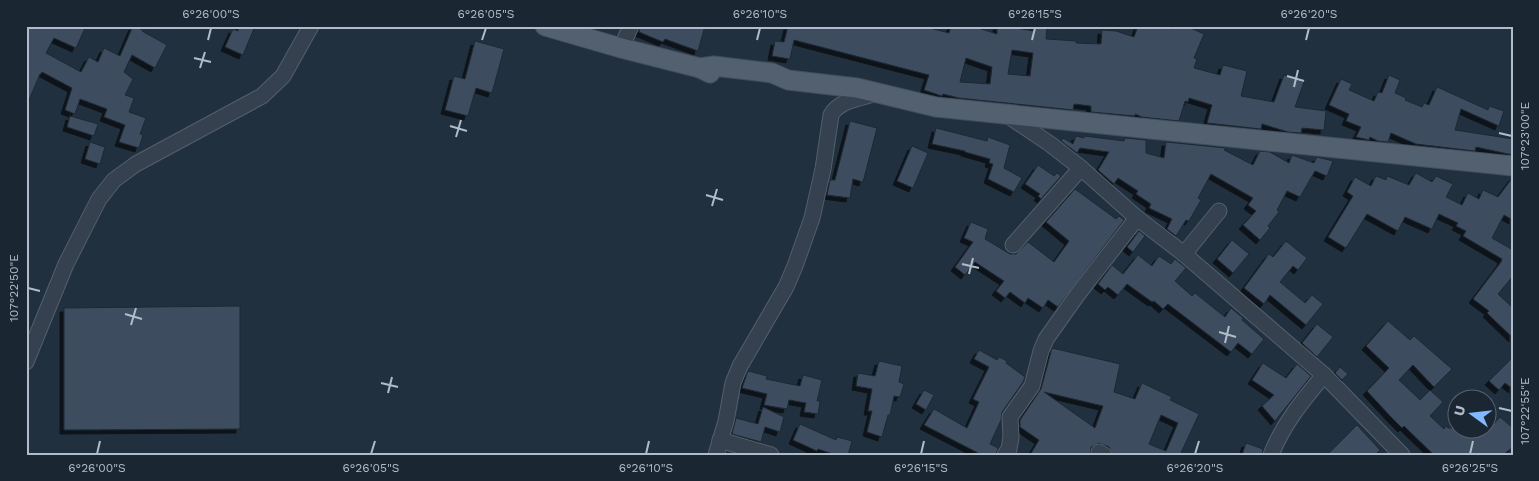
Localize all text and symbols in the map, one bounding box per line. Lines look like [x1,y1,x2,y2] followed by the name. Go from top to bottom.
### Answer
[182,7,240,21] text: 6°26'00"S
[458,7,514,21] text: 6°26'05"S
[733,7,787,21] text: 6°26'10"S
[1008,7,1062,21] text: 6°26'15"S
[1281,7,1337,21] text: 6°26'20"S
[1518,101,1532,170] text: 107°23'00"E
[7,254,21,322] text: 107°22'50"E
[1518,377,1532,445] text: 107°22'55"E
[1446,388,1496,438] north arrow
[1450,404,1468,418] text: U
[68,461,126,475] text: 6°26'00"S
[343,461,399,475] text: 6°26'05"S
[619,461,673,475] text: 6°26'10"S
[894,461,948,475] text: 6°26'15"S
[1167,461,1223,475] text: 6°26'20"S
[1442,461,1498,475] text: 6°26'25"S

